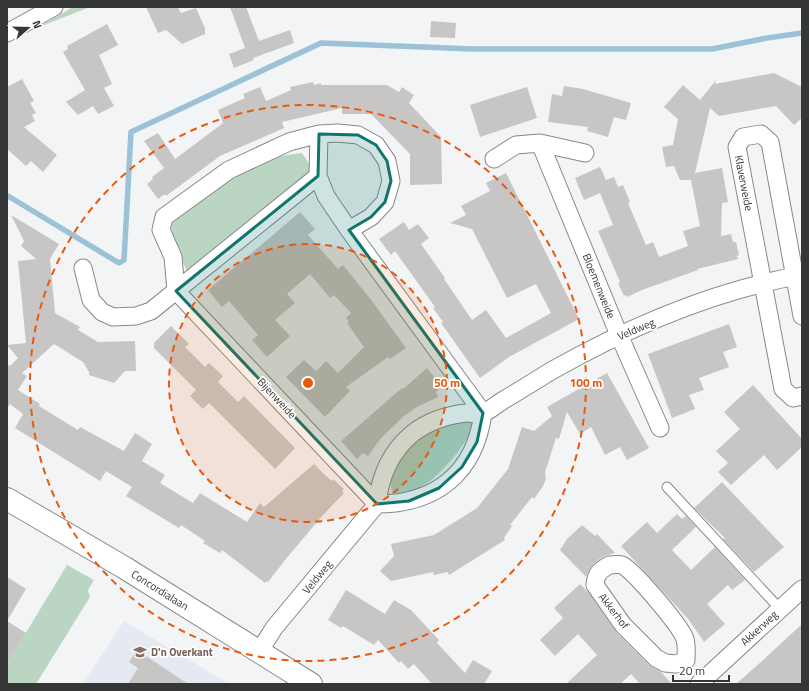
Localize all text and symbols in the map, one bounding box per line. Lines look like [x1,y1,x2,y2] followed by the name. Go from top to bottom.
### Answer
[8,8,48,48] north arrow
[29,18,46,31] text: N
[731,154,757,213] street label: Klaverweide
[579,251,619,321] street label: Bloemenweide
[615,314,658,344] street label: Veldweg
[434,373,460,392] text: 50 m
[570,373,602,392] text: 100 m
[254,374,300,422] street label: Bijenweide
[301,376,315,390] centre of rings
[298,556,336,597] street label: Veldweg
[128,566,192,614] street label: Concordialaan
[595,590,633,633] street label: Akkerhof
[737,606,781,649] street label: Akkerweg
[132,644,148,660] school or university icon: D'n Overkant
[151,644,213,660] place label: D'n Overkant
[673,657,729,683] scale bar
[679,661,705,680] text: 20 m

